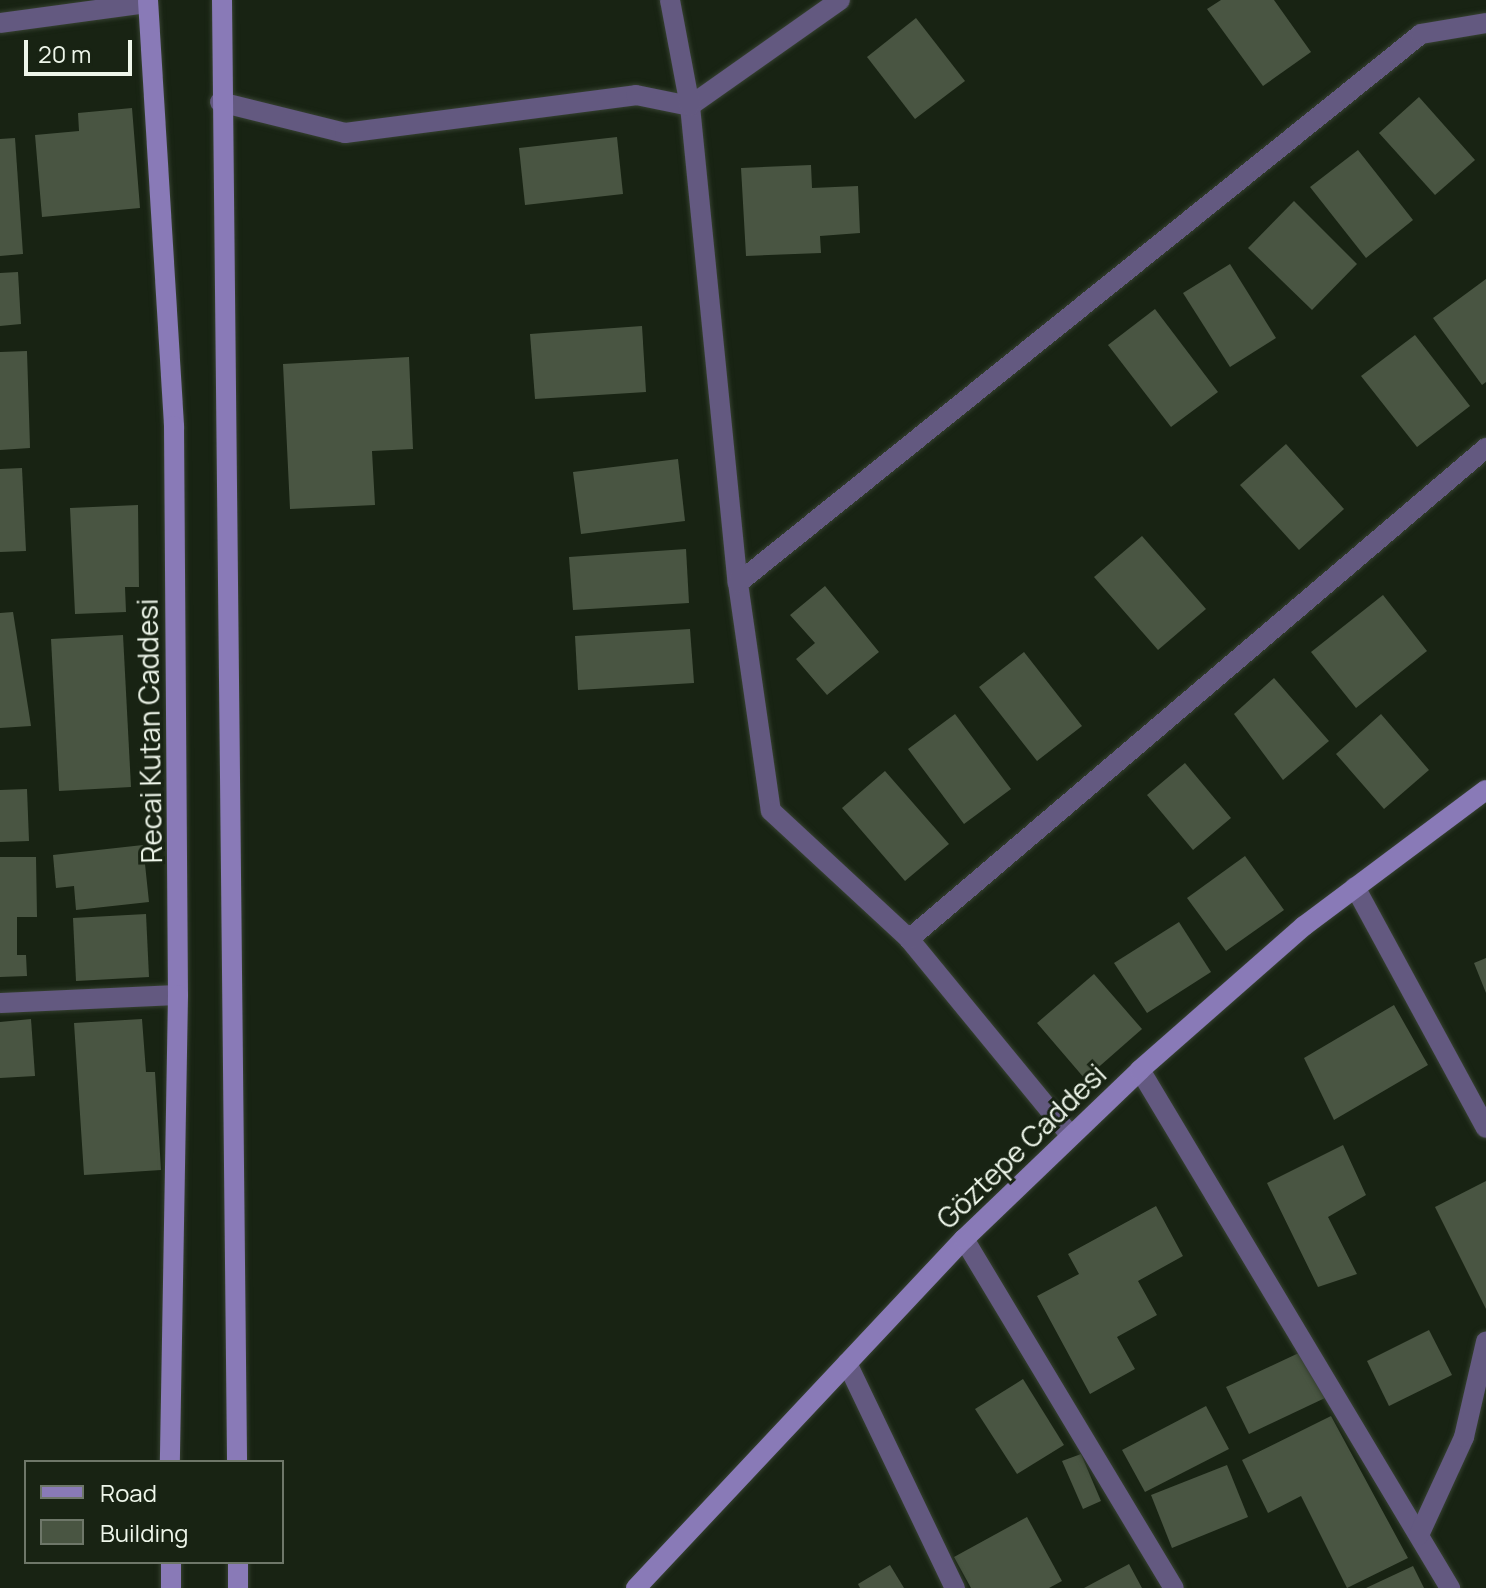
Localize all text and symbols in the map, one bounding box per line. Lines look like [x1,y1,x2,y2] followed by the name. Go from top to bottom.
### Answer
[28,24,136,74] scale bar
[38,37,91,70] text: 20 m
[130,598,168,864] street label: Recai Kutan Caddesi
[929,1057,1113,1235] street label: Göztepe Caddesi
[24,1460,284,1564] legend
[100,1476,157,1509] text: Road
[100,1516,188,1549] text: Building

